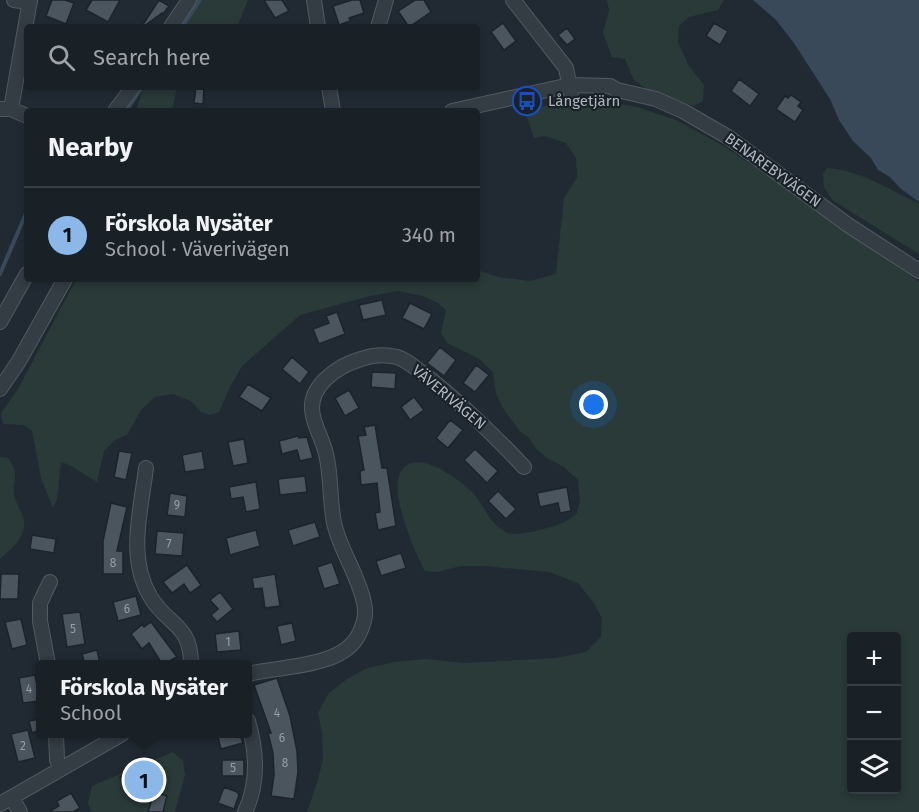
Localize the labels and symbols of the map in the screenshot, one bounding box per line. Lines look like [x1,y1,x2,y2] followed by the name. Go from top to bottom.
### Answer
[511,85,543,117] bus stop icon: Långetjärn
[548,92,620,110] place label: Långetjärn
[721,129,825,211] street label: BENAREBYVÄGEN
[408,361,490,433] street label: VÄVERIVÄGEN
[579,390,608,419] your location
[174,498,180,512] house number: 9
[166,537,172,551] house number: 7
[110,556,117,570] house number: 8
[124,602,130,616] house number: 6
[70,622,76,636] house number: 5
[225,635,231,649] house number: 1
[26,682,33,696] house number: 4
[274,706,281,720] house number: 4
[279,731,285,745] house number: 6
[20,739,26,753] house number: 2
[282,756,289,770] house number: 8
[124,758,164,802] pin: 1
[230,761,236,775] house number: 5

